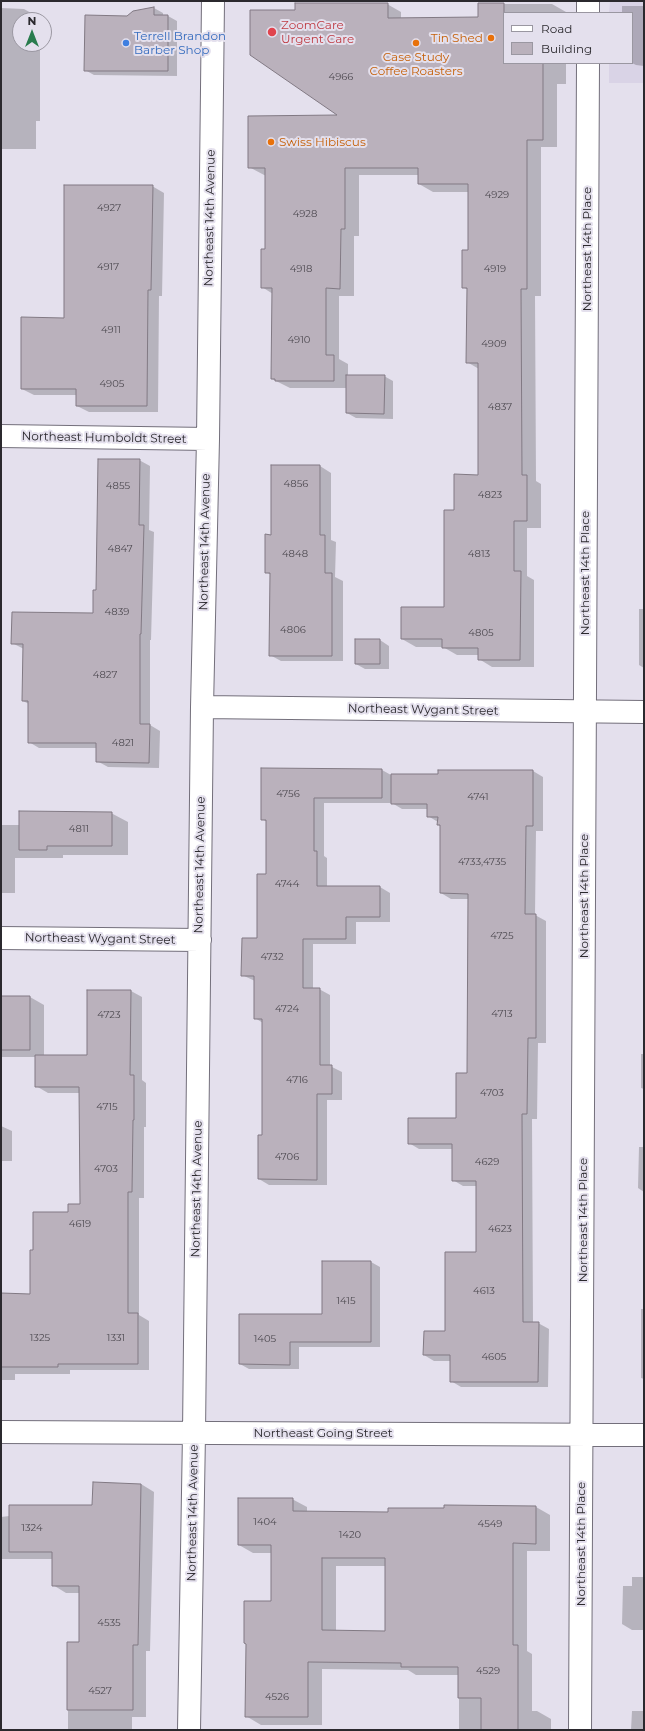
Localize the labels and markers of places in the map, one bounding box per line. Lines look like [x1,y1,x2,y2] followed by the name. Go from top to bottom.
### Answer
[281,18,354,46] place label: ZoomCare Urgent Care
[266,26,278,38] marker: ZoomCare Urgent Care
[134,29,226,57] place label: Terrell Brandon Barber Shop
[431,31,483,45] place label: Tin Shed
[486,33,496,43] marker: Tin Shed
[121,38,131,48] marker: Terrell Brandon Barber Shop
[411,38,421,48] marker: Case Study Coffee Roasters
[369,50,463,78] place label: Case Study Coffee Roasters
[279,135,366,149] place label: Swiss Hibiscus
[266,137,276,147] marker: Swiss Hibiscus

